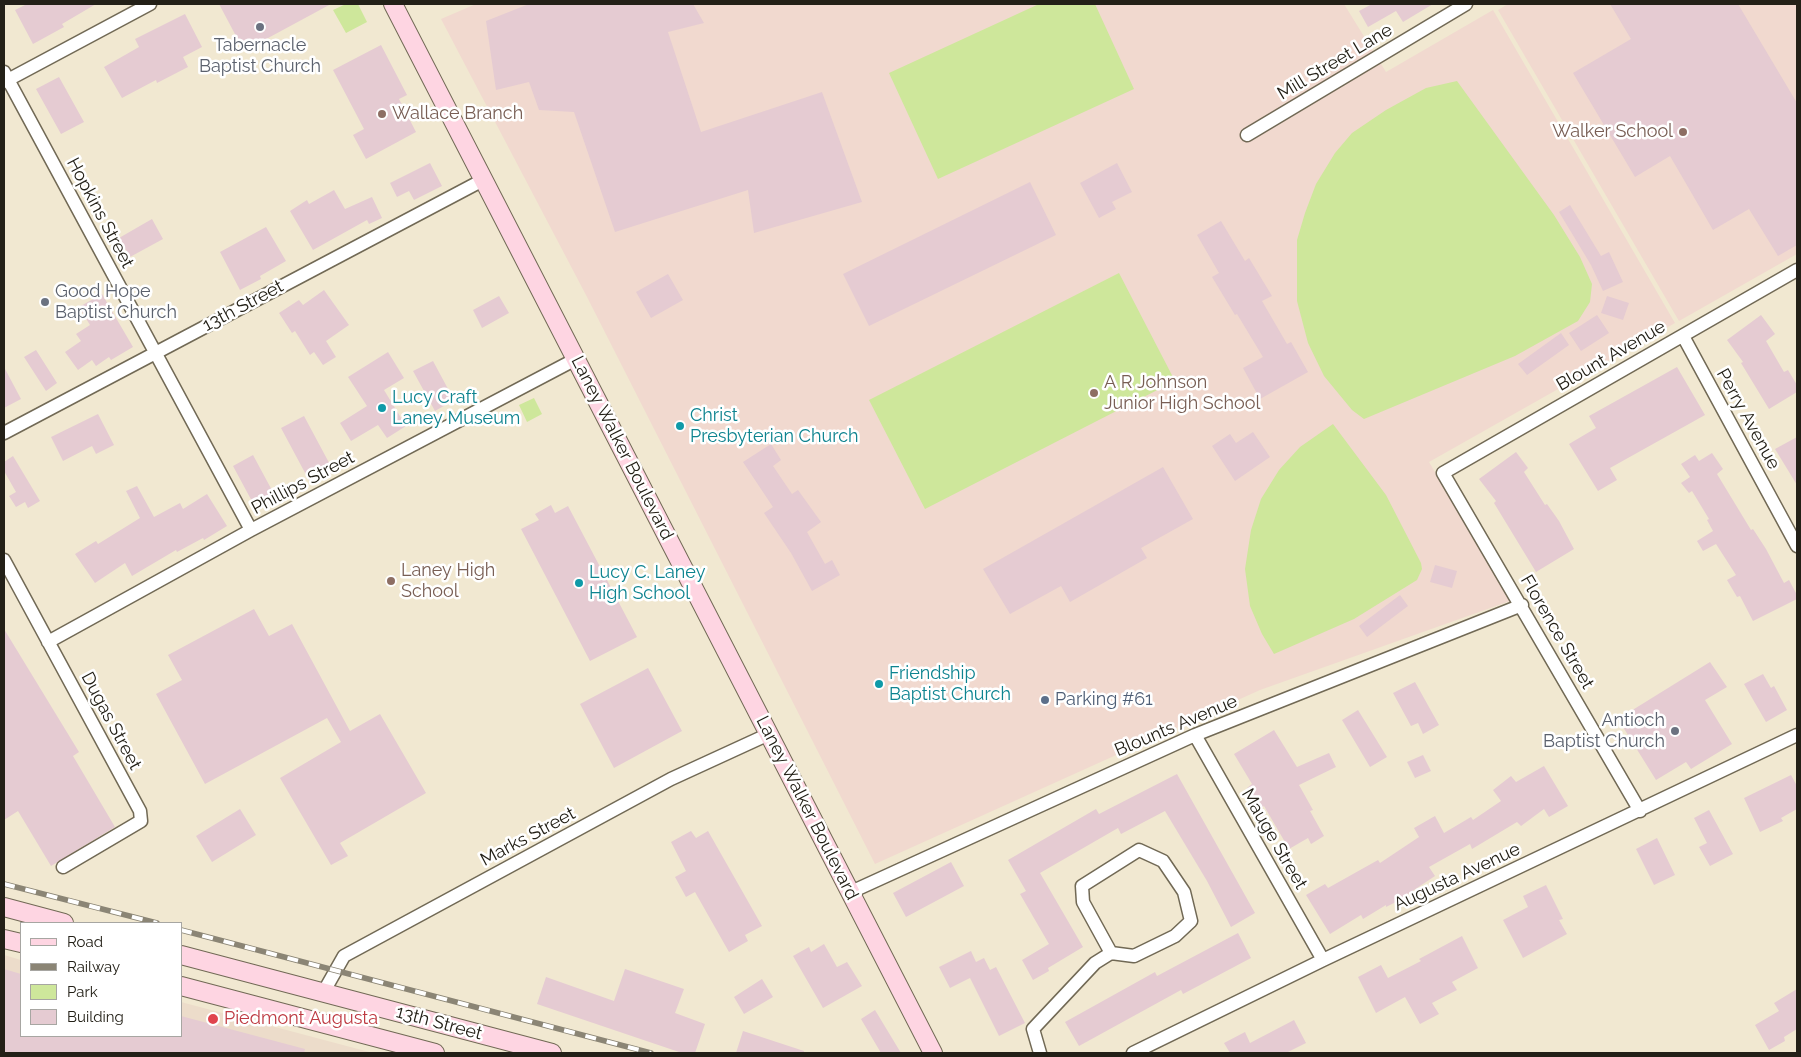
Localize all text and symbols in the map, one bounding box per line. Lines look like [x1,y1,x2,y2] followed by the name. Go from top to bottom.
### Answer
[1274,19,1396,105] street label: Mill Street Lane
[254,21,266,33] marker: Tabernacle Baptist Church
[199,35,321,78] place label: Tabernacle Baptist Church
[392,103,523,125] place label: Wallace Branch
[376,108,388,120] marker: Wallace Branch
[1552,121,1673,143] place label: Walker School
[1677,126,1689,138] marker: Walker School
[62,154,138,272] street label: Hopkins Street
[199,276,287,336] street label: 13th Street
[55,281,177,324] place label: Good Hope Baptist Church
[39,296,51,308] marker: Good Hope Baptist Church
[1553,316,1669,396] street label: Blount Avenue
[566,352,678,544] street label: Laney Walker Boulevard
[1711,365,1785,473] street label: Perry Avenue
[1104,372,1260,414] place label: A R Johnson Junior High School
[392,387,520,429] place label: Lucy Craft Laney Museum
[1088,387,1100,399] marker: A R Johnson Junior High School
[376,402,388,414] marker: Lucy Craft Laney Museum
[690,405,859,448] place label: Christ Presbyterian Church
[674,420,686,432] marker: Christ Presbyterian Church
[248,447,358,519] street label: Phillips Street
[401,560,495,602] place label: Laney High School
[589,562,705,604] place label: Lucy C. Laney High School
[1516,571,1598,693] street label: Florence Street
[385,575,397,587] marker: Laney High School
[573,577,585,589] marker: Lucy C. Laney High School
[889,663,1011,706] place label: Friendship Baptist Church
[76,668,146,774] street label: Dugas Street
[873,678,885,690] marker: Friendship Baptist Church
[1055,689,1153,711] place label: Parking #61
[1111,690,1241,762] street label: Blounts Avenue
[1039,694,1051,706] marker: Parking #61
[1543,710,1665,752] place label: Antioch Baptist Church
[751,712,863,904] street label: Laney Walker Boulevard
[1669,725,1681,737] marker: Antioch Baptist Church
[1237,785,1311,893] street label: Mauge Street
[477,803,579,871] street label: Marks Street
[1390,838,1524,916] street label: Augusta Avenue
[20,922,182,1037] legend
[67,933,103,951] text: Road
[67,958,120,976] text: Railway
[67,983,98,1001] text: Park
[394,1001,484,1045] street label: 13th Street
[67,1008,124,1026] text: Building
[224,1008,378,1030] place label: Piedmont Augusta
[206,1012,220,1026] marker: Piedmont Augusta

